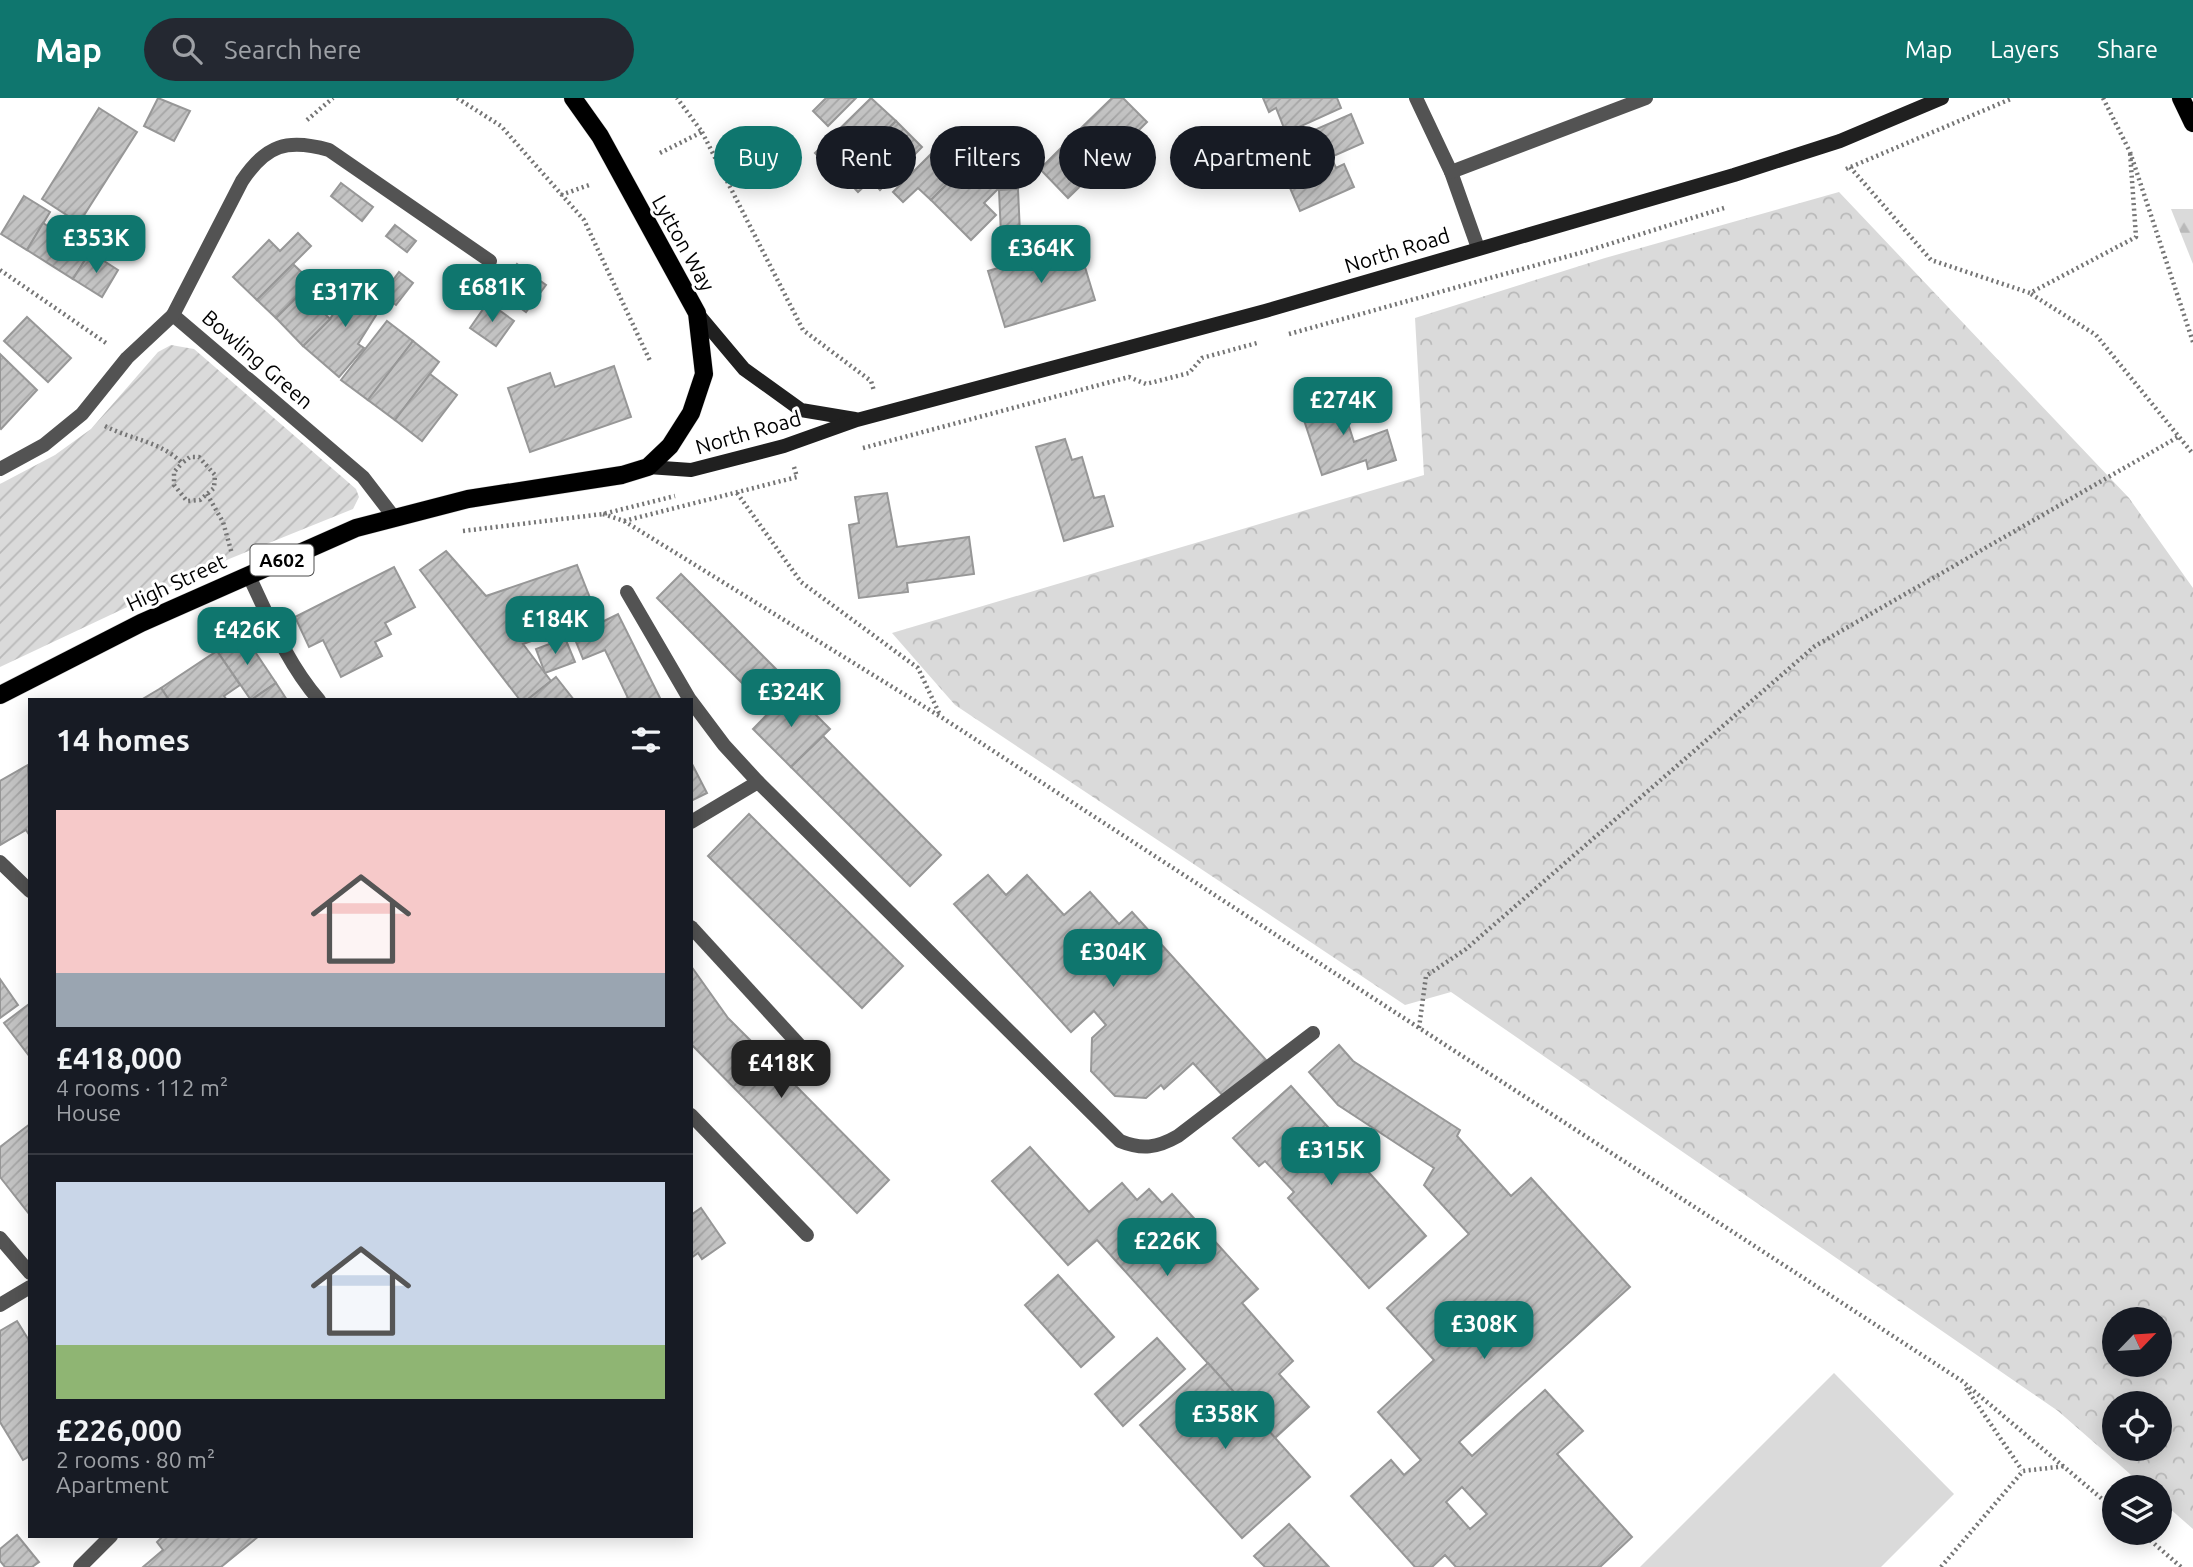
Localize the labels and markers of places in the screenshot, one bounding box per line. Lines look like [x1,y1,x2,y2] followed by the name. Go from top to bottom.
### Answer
[47,216,145,275] pin: £353K
[992,226,1090,285] pin: £364K
[443,264,541,324] pin: £681K
[296,270,394,329] pin: £317K
[1294,378,1392,437] pin: £274K
[506,596,604,656] pin: £184K
[198,608,296,667] pin: £426K
[742,670,840,729] pin: £324K
[1064,930,1162,989] pin: £304K
[732,1040,830,1100] pin: £418K
[1282,1128,1380,1187] pin: £315K
[1118,1218,1216,1278] pin: £226K
[1435,1302,1533,1361] pin: £308K
[1176,1392,1274,1451] pin: £358K

